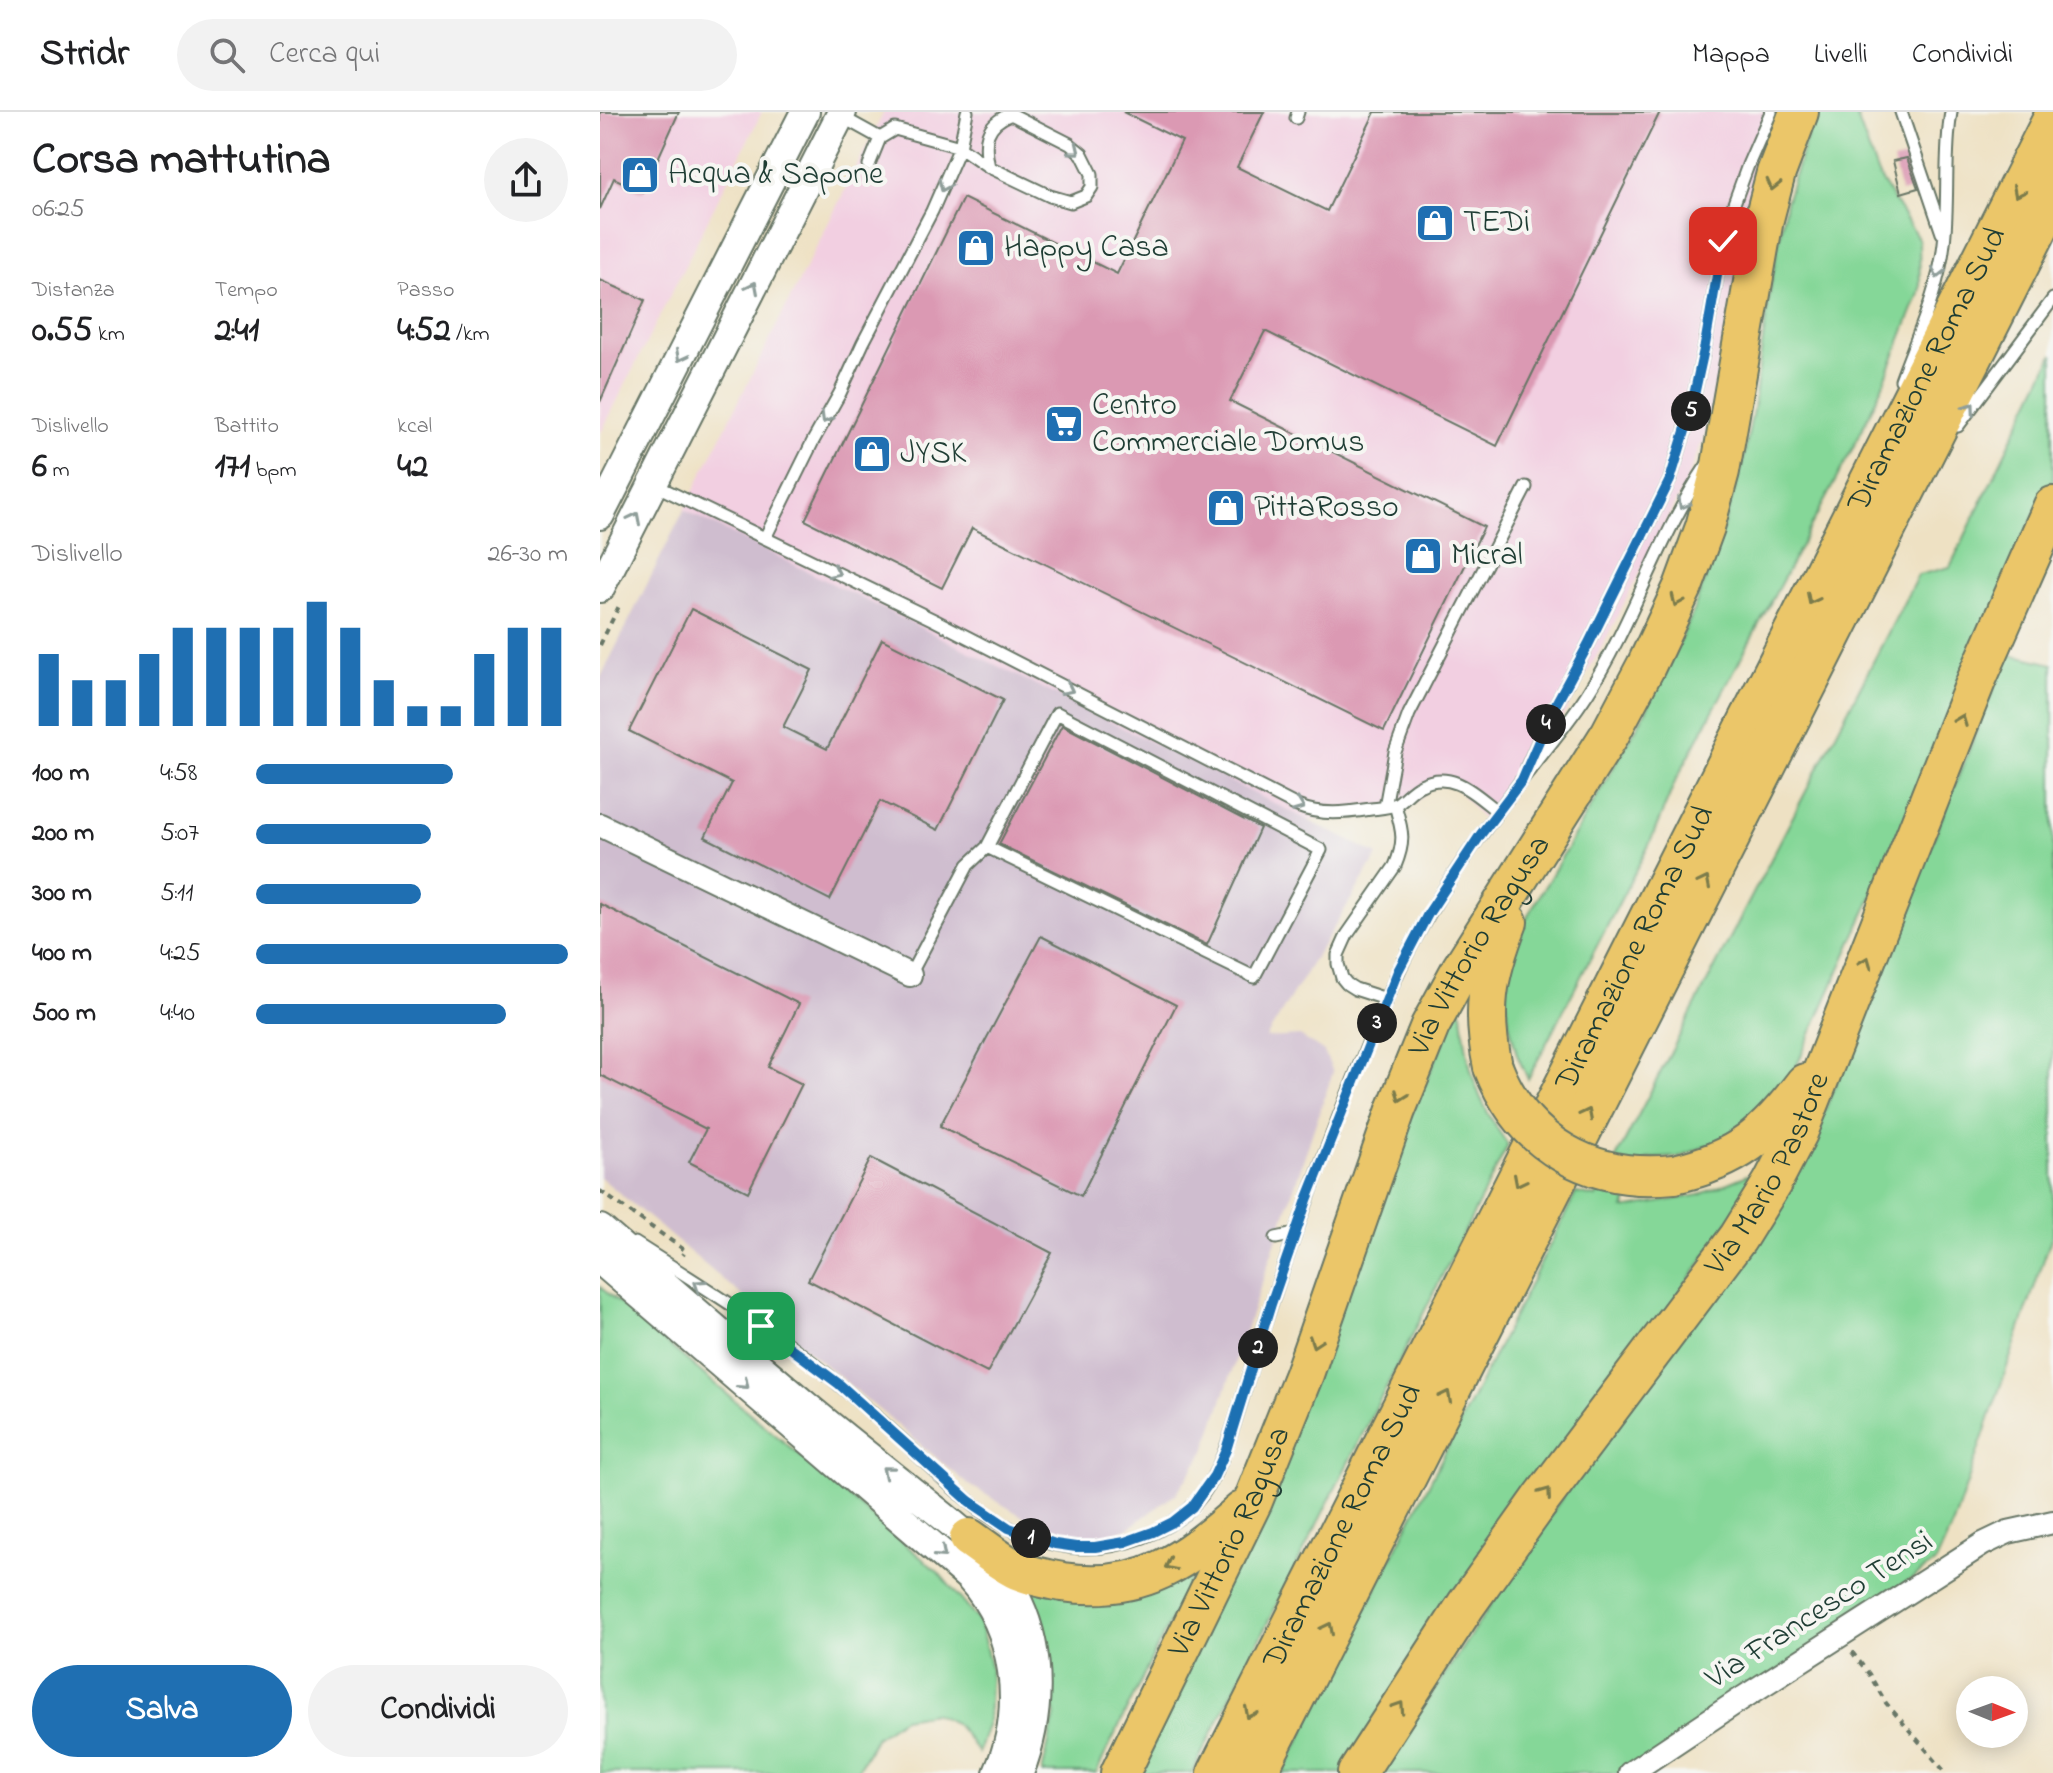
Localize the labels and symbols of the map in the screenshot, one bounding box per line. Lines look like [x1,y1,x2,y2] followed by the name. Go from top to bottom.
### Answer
[1066,140,1080,155] one-way arrow
[668,152,884,199] place label: Acqua & Sapone
[619,154,661,196] shop icon: Acqua & Sapone
[937,178,953,192] one-way arrow
[1765,178,1782,192] one-way arrow
[2012,183,2028,198] one-way arrow
[1463,200,1530,247] place label: TEDi
[1414,202,1456,244] shop icon: TEDi
[1689,207,1757,275] pin
[1836,219,2020,521] street label: Diramazione Roma Sud
[1004,225,1169,272] place label: Happy Casa
[955,227,997,269] shop icon: Happy Casa
[1931,266,1948,280] one-way arrow
[743,280,759,295] one-way arrow
[675,347,690,362] one-way arrow
[1092,383,1365,467] place label: Centro Commerciale Domus
[1671,391,1711,431] pin: 5
[1043,403,1085,445] supermarket icon: Centro Commerciale Domus
[1960,403,1975,417] one-way arrow
[820,409,836,423] one-way arrow
[900,431,967,478] place label: JYSK
[851,433,893,475] shop icon: JYSK
[1254,485,1399,532] place label: PittaRosso
[1205,487,1247,529] shop icon: PittaRosso
[1678,495,1693,510] one-way arrow
[626,512,641,527] one-way arrow
[1451,533,1523,580] place label: Micral
[1402,535,1444,577] shop icon: Micral
[827,562,842,578] one-way arrow
[1807,590,1822,605] one-way arrow
[1670,593,1686,607] one-way arrow
[1059,679,1074,694] one-way arrow
[1526,704,1566,744] pin: 4
[1951,714,1968,728] one-way arrow
[1291,796,1305,813] one-way arrow
[1543,798,1727,1100] street label: Diramazione Roma Sud
[1396,826,1563,1064] street label: Via Vittorio Ragusa
[1696,876,1711,891] one-way arrow
[1856,956,1873,970] one-way arrow
[1357,1003,1397,1043] pin: 3
[1693,1065,1843,1287] street label: Via Mario Pastore
[1394,1088,1411,1102] one-way arrow
[1578,1107,1593,1122] one-way arrow
[1513,1172,1528,1187] one-way arrow
[694,1280,708,1295] one-way arrow
[727,1292,795,1360] pin
[1238,1328,1278,1368] pin: 2
[1308,1334,1325,1348] one-way arrow
[735,1374,749,1389] one-way arrow
[1251,1376,1435,1678] street label: Diramazione Roma Sud
[1436,1390,1452,1405] one-way arrow
[1156,1420,1304,1666] street label: Via Vittorio Ragusa
[882,1466,896,1481] one-way arrow
[1536,1487,1551,1502] one-way arrow
[1011,1518,1051,1558] pin: 1
[1696,1520,1943,1703] street label: Via Francesco Tensi
[932,1544,947,1558] one-way arrow
[1163,1556,1178,1571] one-way arrow
[1319,1622,1334,1637] one-way arrow
[1956,1676,2028,1748] north arrow
[1389,1702,1404,1716] one-way arrow
[1244,1704,1259,1719] one-way arrow

